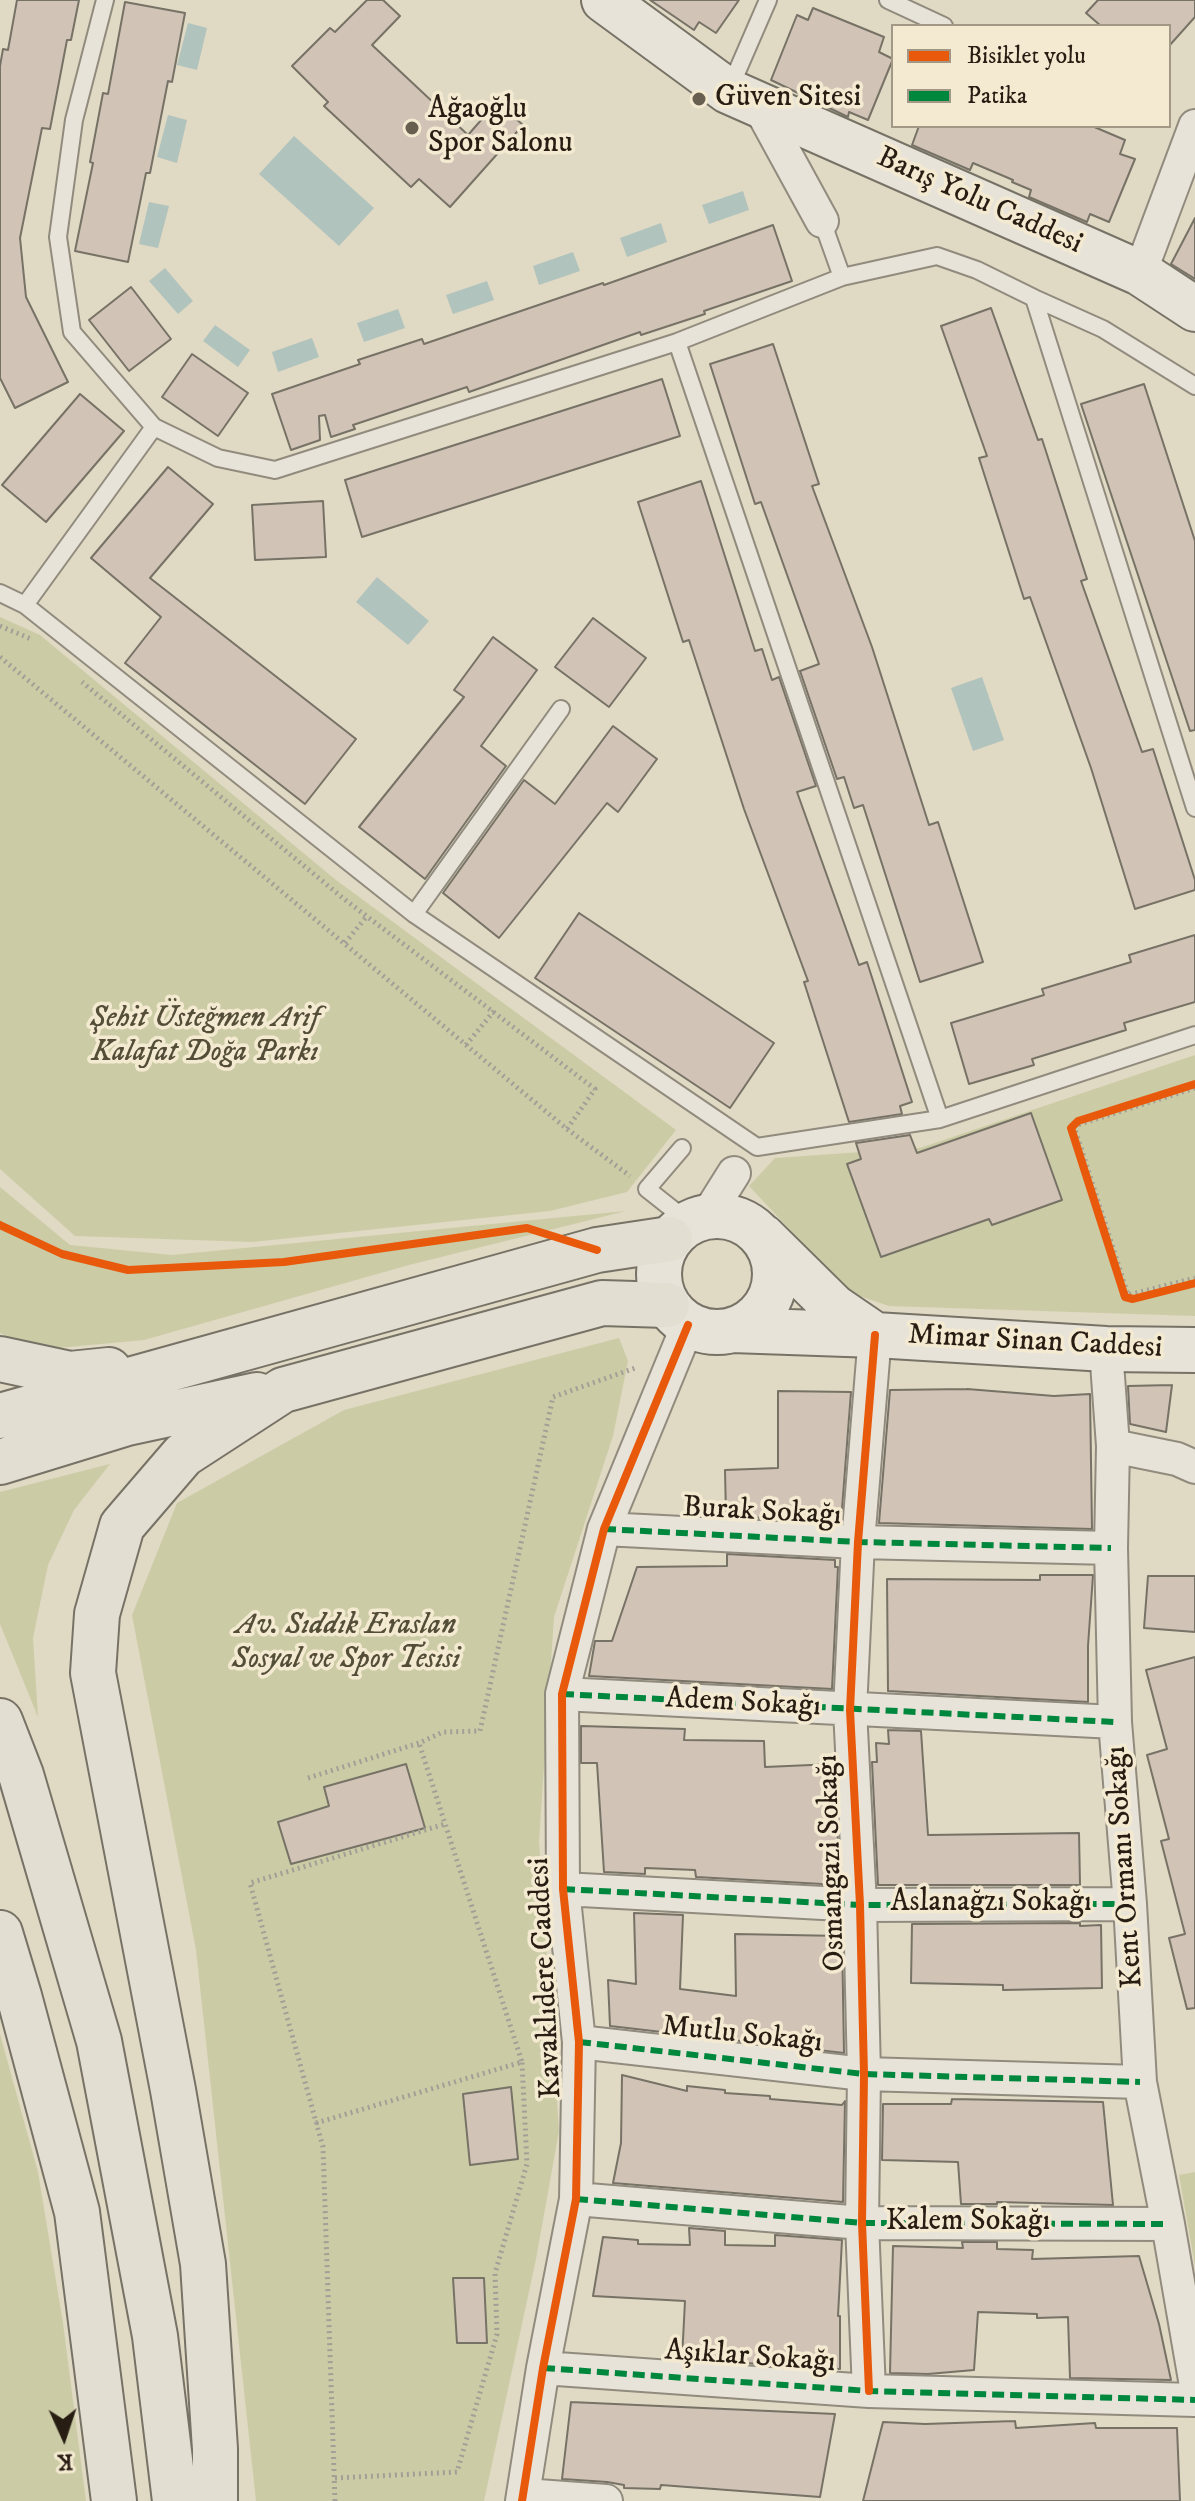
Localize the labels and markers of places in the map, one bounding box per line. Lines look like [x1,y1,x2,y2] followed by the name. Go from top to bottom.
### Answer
[715,81,861,117] place label: Güven Sitesi
[690,90,708,108] marker: Güven Sitesi
[428,93,573,164] place label: Ağaoğlu Spor Salonu
[403,119,421,137] marker: Ağaoğlu Spor Salonu

